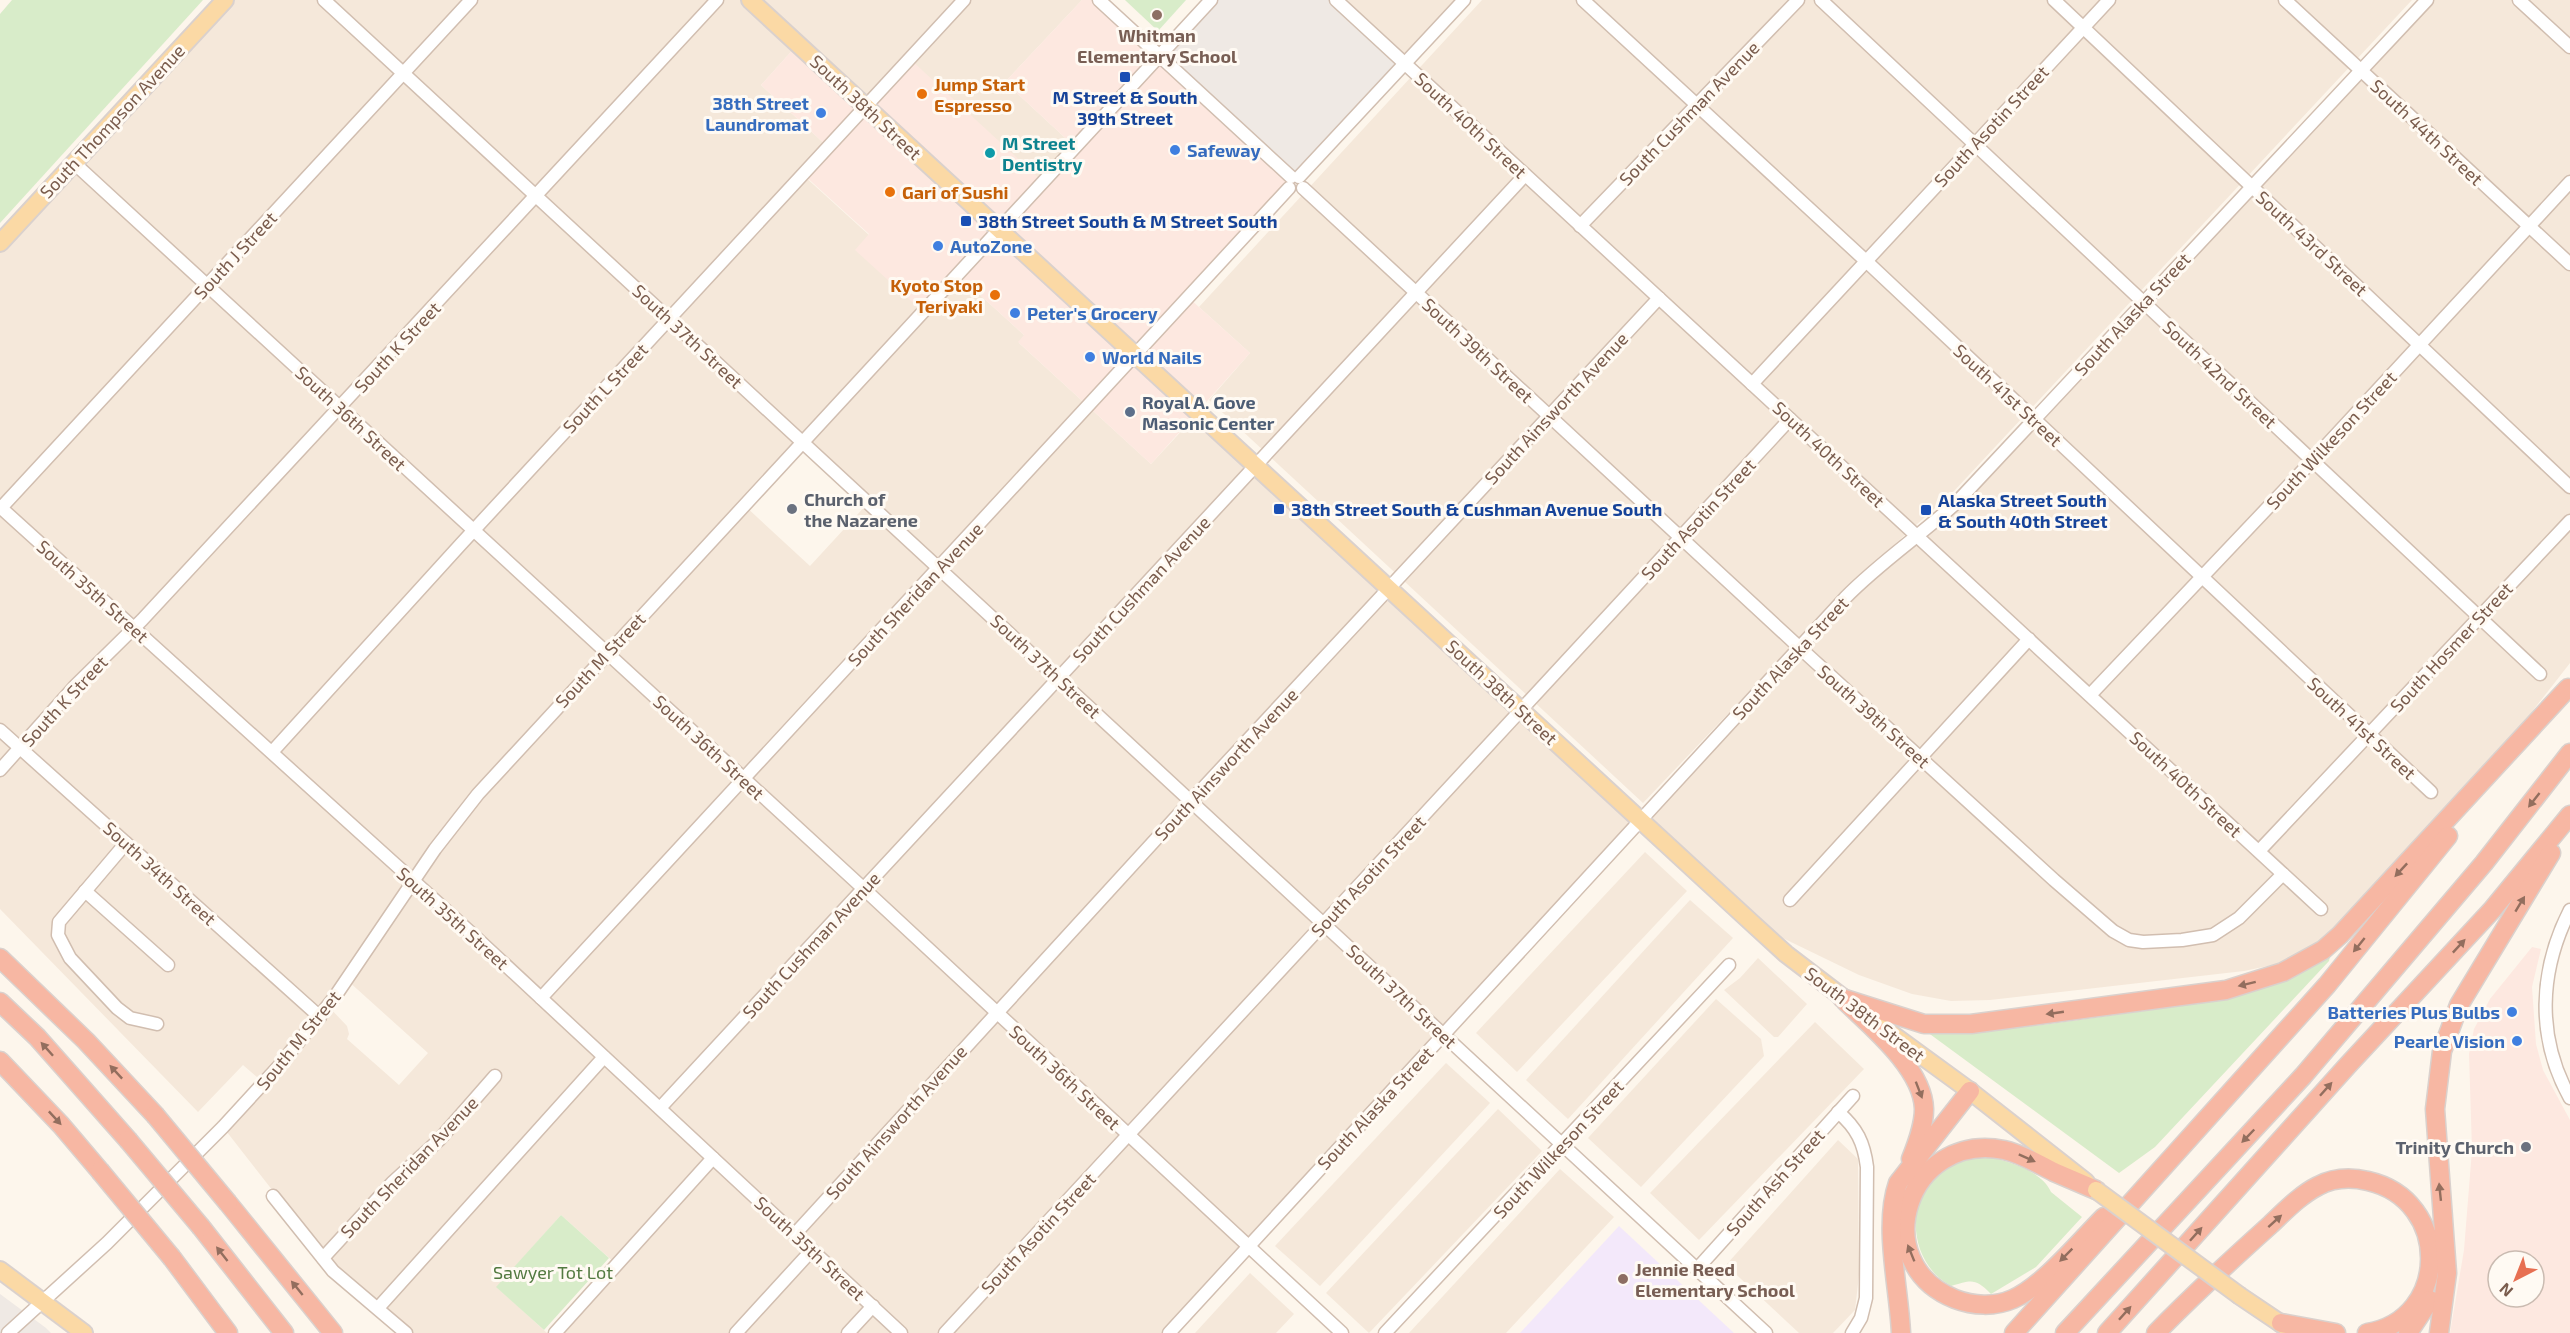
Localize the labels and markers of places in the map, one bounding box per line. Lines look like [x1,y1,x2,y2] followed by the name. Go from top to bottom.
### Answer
[1150,8,1164,22] marker: Whitman Elementary School
[1077,24,1237,67] place label: Whitman Elementary School
[1118,70,1132,84] marker: M Street & South 39th Street
[934,73,1026,116] place label: Jump Start Espresso
[1052,86,1198,129] place label: M Street & South 39th Street
[915,87,929,101] marker: Jump Start Espresso
[705,92,810,135] place label: 38th Street Laundromat
[814,106,828,120] marker: 38th Street Laundromat
[1002,132,1083,175] place label: M Street Dentistry
[1187,139,1261,161] place label: Safeway
[1168,143,1182,157] marker: Safeway
[983,146,997,160] marker: M Street Dentistry
[902,181,1008,203] place label: Gari of Sushi
[883,185,897,199] marker: Gari of Sushi
[978,210,1277,232] place label: 38th Street South & M Street South
[959,214,973,228] marker: 38th Street South & M Street South
[950,235,1032,257] place label: AutoZone
[931,239,945,253] marker: AutoZone
[890,274,983,317] place label: Kyoto Stop Teriyaki
[988,288,1002,302] marker: Kyoto Stop Teriyaki
[1027,302,1158,324] place label: Peter's Grocery
[1008,306,1022,320] marker: Peter's Grocery
[1102,346,1202,368] place label: World Nails
[1083,350,1097,364] marker: World Nails
[1142,391,1275,434] place label: Royal A. Gove Masonic Center
[1123,405,1137,419] marker: Royal A. Gove Masonic Center
[804,488,918,531] place label: Church of the Nazarene
[1938,489,2108,532] place label: Alaska Street South & South 40th Street
[1291,498,1662,520] place label: 38th Street South & Cushman Avenue South
[785,502,799,516] marker: Church of the Nazarene
[1272,502,1286,516] marker: 38th Street South & Cushman Avenue South
[1919,503,1933,517] marker: Alaska Street South & South 40th Street
[2328,1001,2500,1023] place label: Batteries Plus Bulbs
[2505,1005,2519,1019] marker: Batteries Plus Bulbs
[2394,1030,2505,1052] place label: Pearle Vision
[2510,1034,2524,1048] marker: Pearle Vision
[2395,1136,2514,1158] place label: Trinity Church
[2519,1140,2533,1154] marker: Trinity Church
[1635,1258,1795,1301] place label: Jennie Reed Elementary School
[1616,1272,1630,1286] marker: Jennie Reed Elementary School

